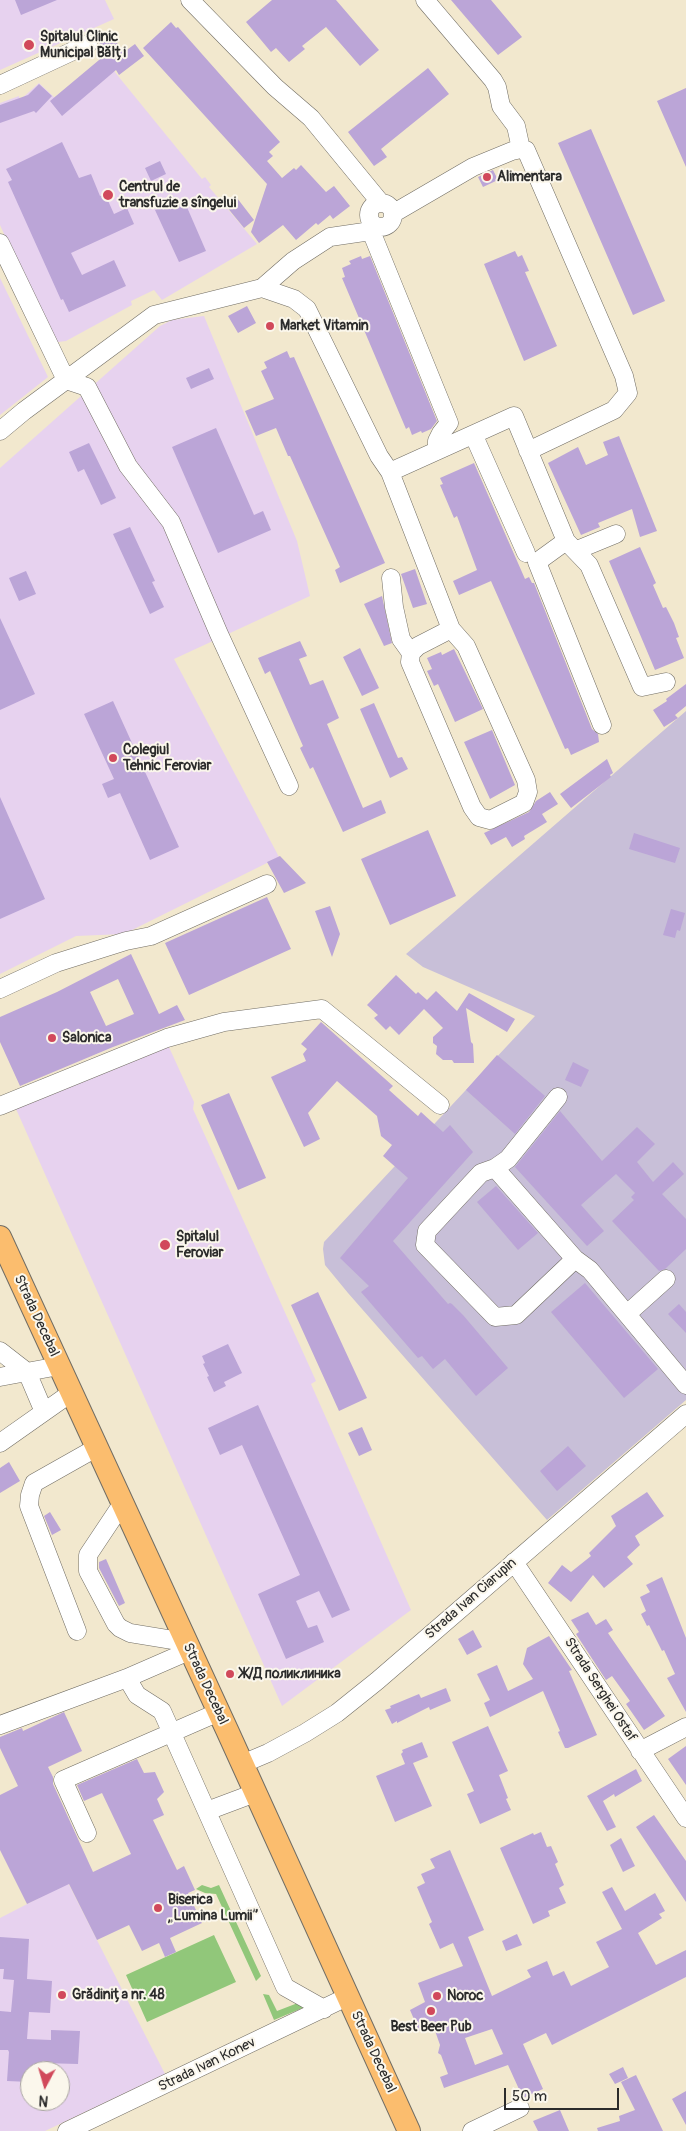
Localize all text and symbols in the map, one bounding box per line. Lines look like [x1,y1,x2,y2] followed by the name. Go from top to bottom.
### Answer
[40,29,126,62] place label: Spitalul Clinic Municipal Bălți
[22,38,36,52] marker: Spitalul Clinic Municipal Bălți
[497,169,562,185] place label: Alimentara
[481,171,493,183] marker: Alimentara
[119,179,236,212] place label: Centrul de transfuzie a sîngelui
[101,188,115,202] marker: Centrul de transfuzie a sîngelui
[280,318,369,334] place label: Market Vitamin
[264,320,276,332] marker: Market Vitamin
[123,742,211,774] place label: Colegiul Tehnic Feroviar
[107,752,119,764] marker: Colegiul Tehnic Feroviar
[62,1030,111,1046] place label: Salonica
[46,1032,58,1044] marker: Salonica
[176,1229,223,1262] place label: Spitalul Feroviar
[158,1238,172,1252] marker: Spitalul Feroviar
[10,1273,62,1359] street label: Strada Decebal
[422,1555,520,1643] street label: Strada Ivan Ciarupin
[560,1635,640,1745] street label: Strada Serghei Ostaf
[179,1641,231,1727] street label: Strada Decebal
[240,1666,341,1682] place label: Ж/Д поликлиника
[224,1668,236,1680] marker: Ж/Д поликлиника
[168,1892,258,1924] place label: Biserica „Lumina Lumii”
[152,1902,164,1914] marker: Biserica „Lumina Lumii”
[72,1987,164,2003] place label: Grădinița nr. 48
[447,1988,483,2004] place label: Noroc
[56,1989,68,2001] marker: Grădinița nr. 48
[431,1990,443,2002] marker: Noroc
[425,2005,437,2017] marker: Best Beer Pub
[347,2009,399,2095] street label: Strada Decebal
[390,2019,472,2035] place label: Best Beer Pub
[156,2034,258,2096] street label: Strada Ivan Konev
[20,2061,70,2111] north arrow
[506,2078,621,2110] scale bar
[512,2087,547,2106] text: 50 m
[38,2091,49,2109] text: N

